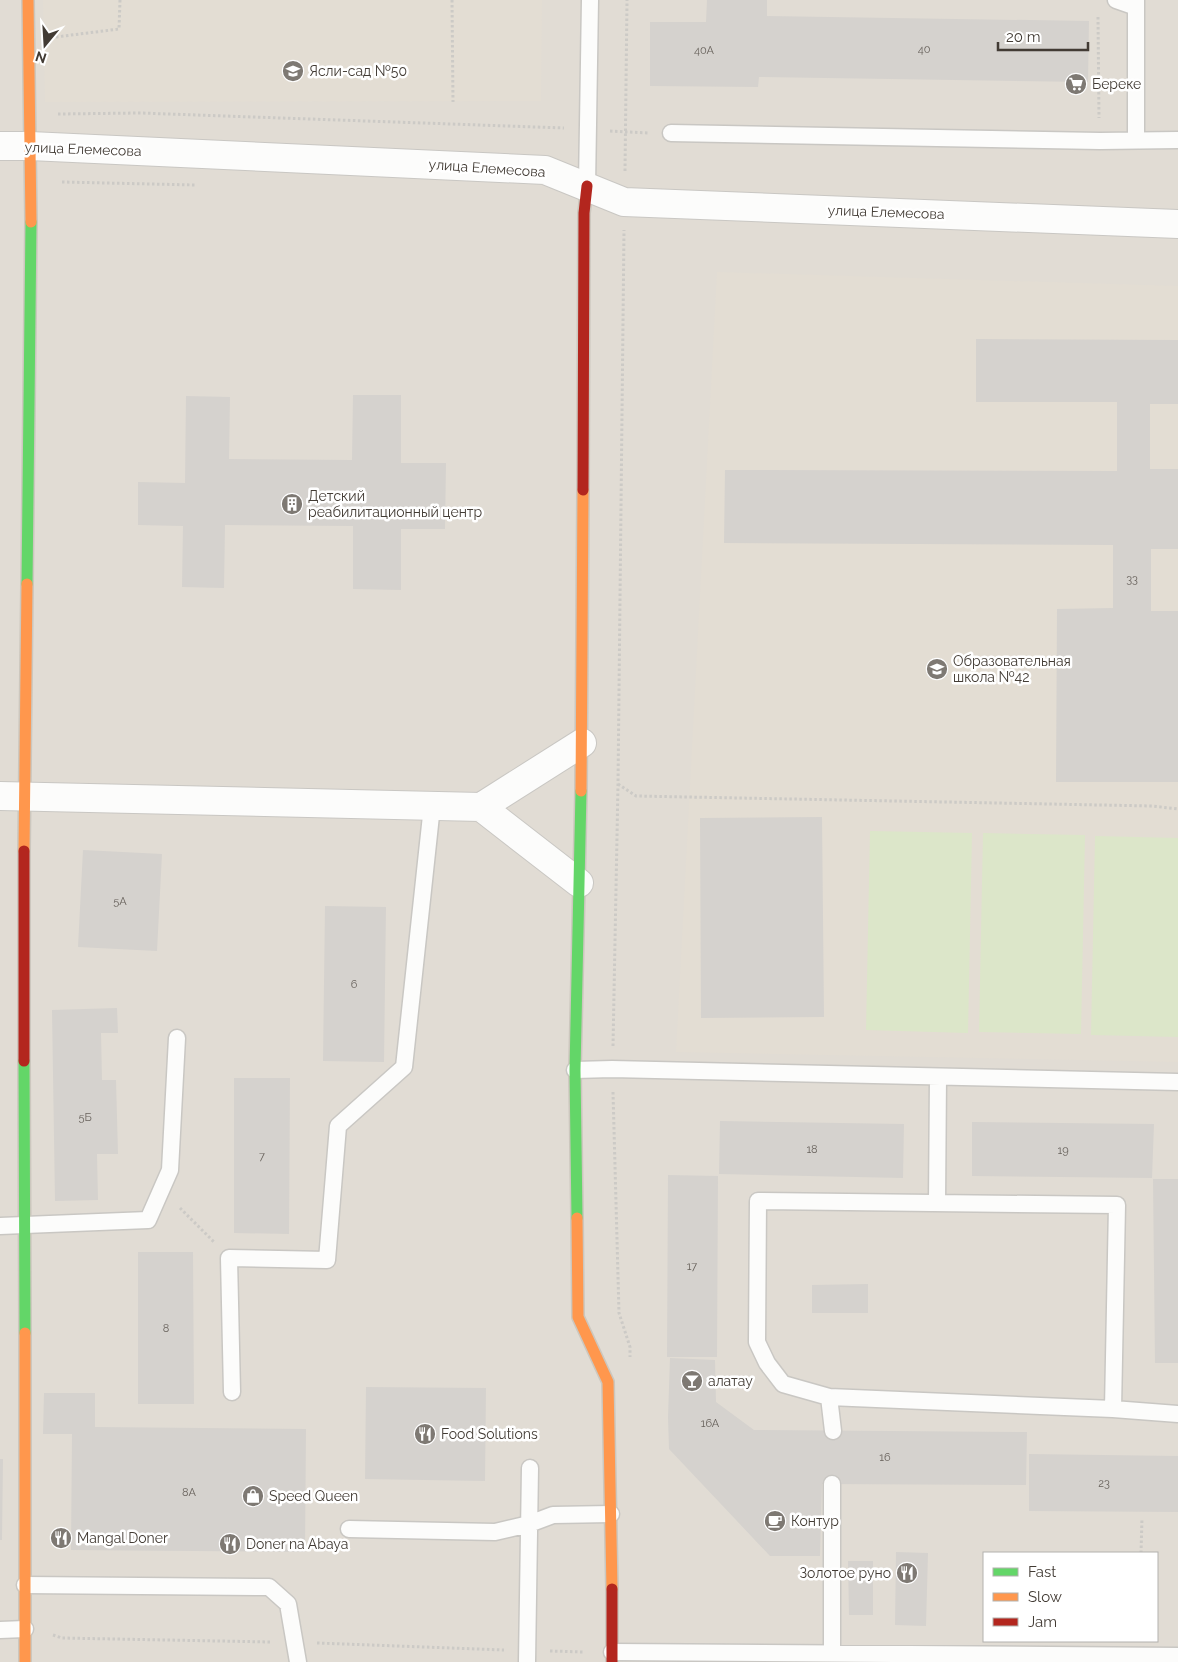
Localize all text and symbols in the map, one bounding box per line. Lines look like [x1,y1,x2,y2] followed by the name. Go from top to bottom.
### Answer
[20,20,70,70] north arrow
[998,20,1088,52] scale bar
[1006,28,1041,46] text: 20 m
[918,43,931,56] house number: 40
[694,44,715,57] house number: 40А
[33,48,49,67] text: N
[281,59,305,83] school or university icon: Ясли-сад №50
[309,63,407,79] place label: Ясли-сад №50
[1064,72,1088,96] supermarket icon: Береке
[1092,76,1141,92] place label: Береке
[24,139,142,159] street label: улица Елемесова
[428,156,546,180] street label: улица Елемесова
[827,202,945,222] street label: улица Елемесова
[308,488,482,520] place label: Детский реабилитационный центр
[280,492,304,516] building icon: Детский реабилитационный центр
[1126,573,1138,586] house number: 33
[953,653,1071,685] place label: Образовательная школа №42
[925,657,949,681] school or university icon: Образовательная школа №42
[113,895,127,908] house number: 5А
[351,978,358,991] house number: 6
[78,1111,92,1124] house number: 5Б
[806,1143,818,1156] house number: 18
[1057,1144,1069,1157] house number: 19
[259,1150,265,1163] house number: 7
[687,1260,697,1273] house number: 17
[163,1322,169,1335] house number: 8
[680,1369,704,1393] bar icon: алатау
[708,1373,753,1389] place label: алатау
[701,1417,720,1430] house number: 16А
[413,1422,437,1446] restaurant icon: Food Solutions
[441,1426,538,1442] place label: Food Solutions
[879,1451,891,1464] house number: 16
[1098,1477,1110,1490] house number: 23
[241,1484,265,1508] shop icon: Speed Queen
[182,1486,196,1499] house number: 8А
[269,1488,358,1504] place label: Speed Queen
[763,1509,787,1533] cafe icon: Контур
[791,1513,839,1529] place label: Контур
[49,1526,73,1550] restaurant icon: Mangal Doner
[77,1530,168,1546] place label: Mangal Doner
[218,1532,242,1556] restaurant icon: Doner na Abaya
[246,1536,348,1552] place label: Doner na Abaya
[983,1552,1158,1642] legend
[895,1561,919,1585] restaurant icon: Золотое руно
[1028,1563,1056,1581] text: Fast
[799,1565,891,1581] place label: Золотое руно
[1028,1588,1062,1606] text: Slow
[1028,1613,1057,1631] text: Jam

